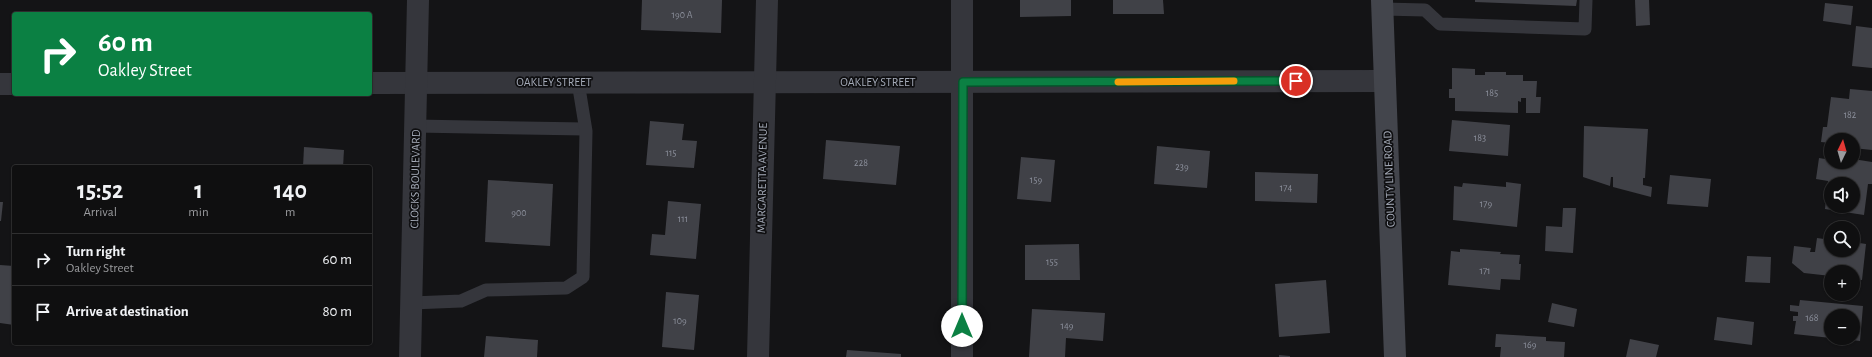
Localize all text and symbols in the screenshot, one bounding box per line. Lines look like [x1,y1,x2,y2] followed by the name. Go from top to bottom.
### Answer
[672,10,693,20] house number: 190 A
[32,28,84,80] icon: right
[98,29,153,57] text: 60 m
[98,62,192,80] text: Oakley Street
[1279,64,1313,98] pin
[1285,70,1307,92] icon: arrive
[516,76,592,88] street label: OAKLEY STREET
[840,76,916,88] street label: OAKLEY STREET
[1486,88,1498,98] house number: 185
[1844,110,1857,120] house number: 182
[755,123,769,233] street label: MARGARETTA AVENUE
[408,129,422,229] street label: CLOCKS BOULEVARD
[1381,130,1397,227] street label: COUNTY LINE ROAD
[1474,133,1486,143] house number: 183
[1824,133,1860,169] north arrow
[1824,133,1860,345] map controls
[665,148,677,158] house number: 115
[854,158,868,168] house number: 228
[1175,162,1189,172] house number: 239
[1030,175,1042,185] house number: 159
[1824,177,1860,213] button: sound
[77,179,123,203] text: 15:52
[194,179,203,203] text: 1
[274,179,307,203] text: 140
[1280,183,1292,193] house number: 174
[1480,199,1492,209] house number: 179
[83,206,117,219] text: Arrival
[188,206,209,219] text: min
[285,206,296,219] text: m
[511,208,527,218] house number: 900
[678,214,688,224] house number: 111
[1824,221,1860,257] button: search
[66,244,125,259] text: Turn right
[32,249,54,271] icon: right
[323,252,352,267] text: 60 m
[1046,257,1058,267] house number: 155
[66,262,134,275] text: Oakley Street
[1824,265,1860,301] button: +
[1479,266,1491,276] house number: 171
[32,301,54,323] icon: arrive
[66,304,189,319] text: Arrive at destination
[322,304,352,319] text: 80 m
[941,305,983,347] position arrow
[1824,309,1860,345] button: −
[1806,313,1819,323] house number: 168
[673,316,687,326] house number: 109
[1061,321,1074,331] house number: 149
[1524,340,1537,350] house number: 169

